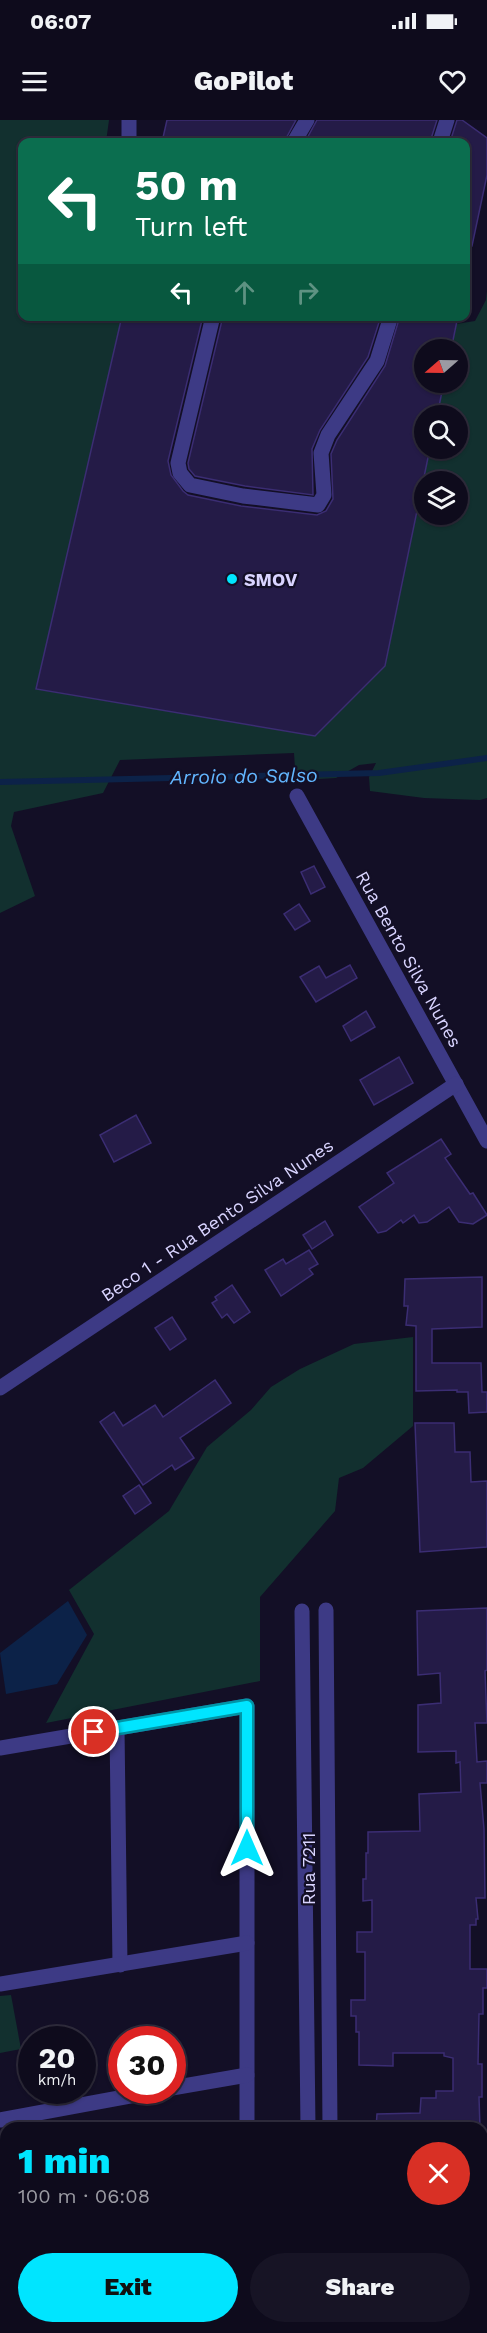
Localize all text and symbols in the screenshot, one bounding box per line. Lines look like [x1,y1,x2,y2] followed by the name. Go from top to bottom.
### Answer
[30,9,91,34] text: 06:07
[18,65,51,98] icon: menu
[194,65,293,97] text: GoPilot
[436,65,469,98] icon: heart
[135,161,238,210] text: 50 m
[36,162,114,240] icon: left
[135,211,247,243] text: Turn left
[165,276,198,309] icon: left
[228,276,261,309] icon: ahead
[291,276,324,309] icon: right
[414,339,468,393] north arrow
[414,339,468,525] map controls
[414,405,468,459] button: search
[414,471,468,525] button: layers
[244,569,298,590] place label: SMOV
[225,572,239,586] marker: SMOV
[169,763,318,789] water label: Arroio do Salso
[352,867,466,1051] street label: Rua Bento Silva Nunes
[97,1134,337,1306] street label: Beco 1 - Rua Bento Silva Nunes
[68,1706,119,1757] pin
[77,1715,110,1748] icon: arrive
[215,1816,279,1880] position arrow
[298,1833,319,1905] street label: Rua 7211
[108,2026,186,2104] speed limit sign: 30
[38,2040,76,2075] text: 20
[38,2071,76,2089] text: km/h
[18,2140,111,2182] text: 1 min
[407,2142,470,2205] button: close
[18,2184,150,2208] text: 100 m · 06:08
[18,2253,238,2322] button: Exit
[250,2253,470,2322] button: Share

